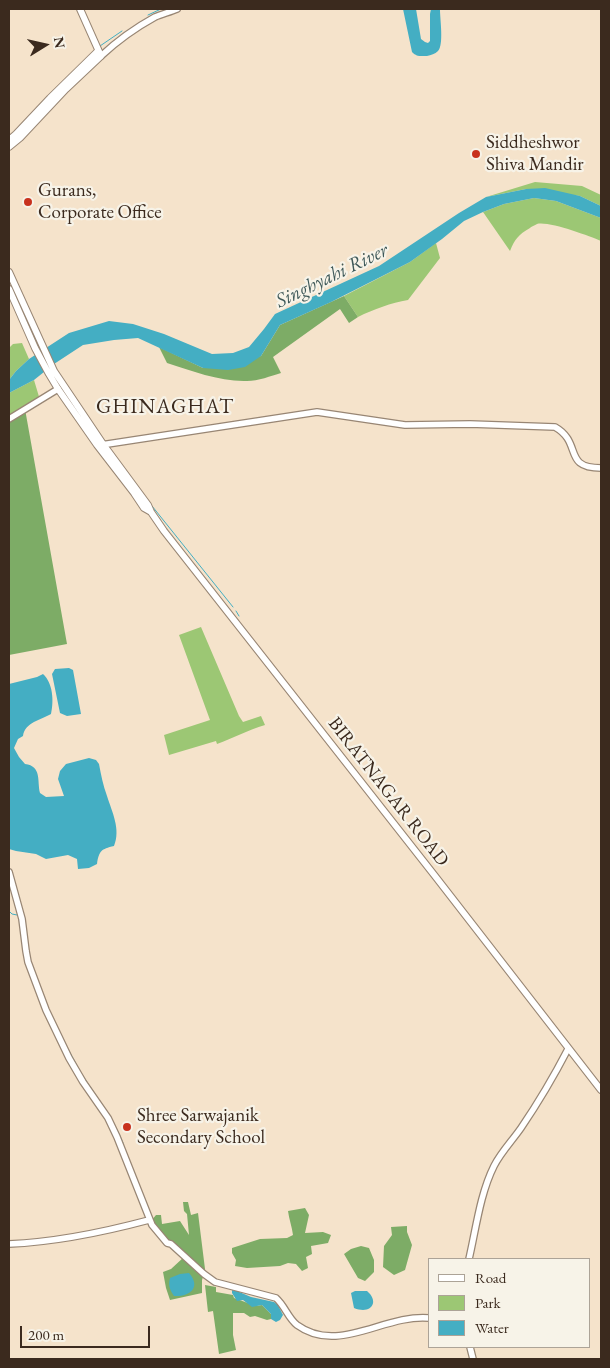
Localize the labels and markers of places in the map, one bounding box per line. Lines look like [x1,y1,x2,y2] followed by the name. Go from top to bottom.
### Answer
[486,132,584,176] place label: Siddheshwor Shiva Mandir
[470,148,482,160] marker: Siddheshwor Shiva Mandir
[38,180,162,224] place label: Gurans, Corporate Office
[22,196,34,208] marker: Gurans, Corporate Office
[137,1105,265,1149] place label: Shree Sarwajanik Secondary School
[121,1121,133,1133] marker: Shree Sarwajanik Secondary School

